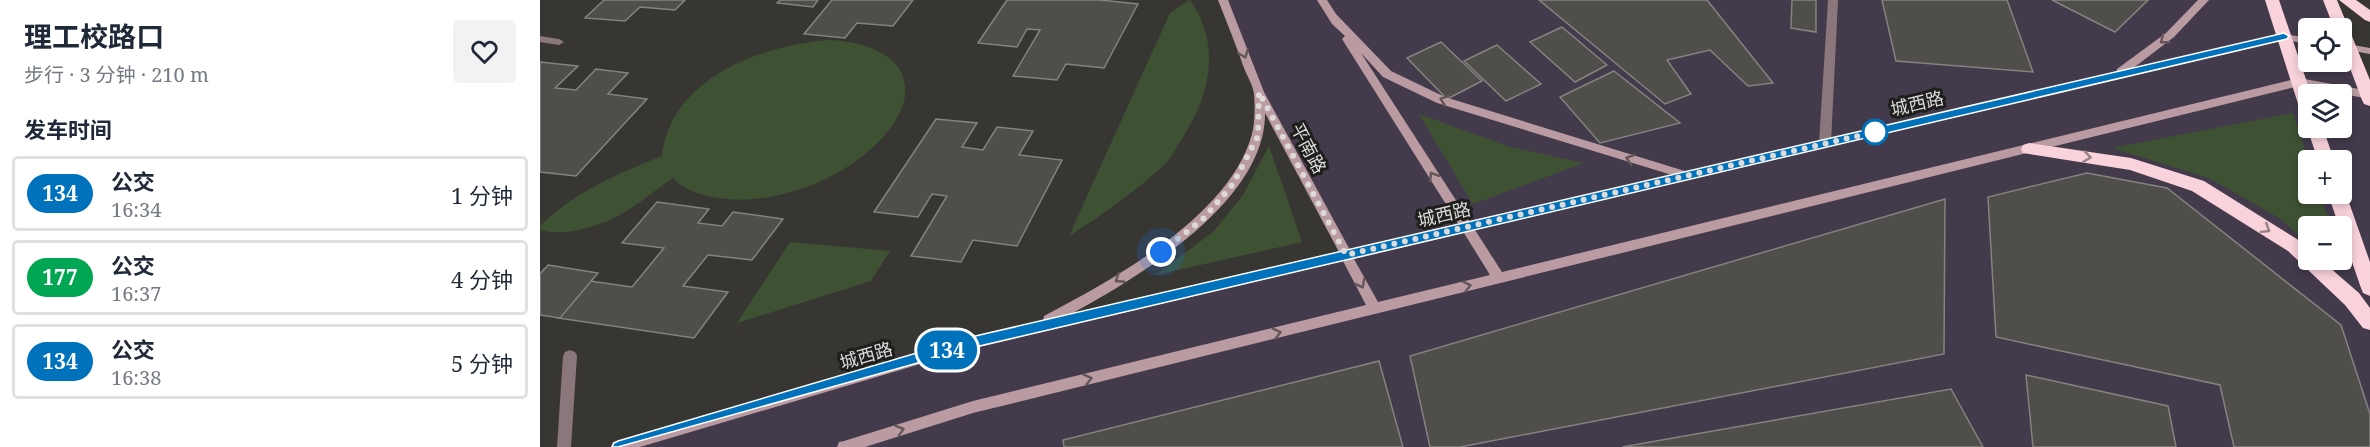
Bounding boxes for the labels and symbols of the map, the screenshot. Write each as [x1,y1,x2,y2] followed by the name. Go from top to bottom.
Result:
[2159,33,2170,44] one-way arrow
[1237,48,1250,59] one-way arrow
[1888,85,1946,121] street label: 城西路
[1439,95,1450,108] one-way arrow
[1286,119,1332,177] street label: 平南路
[1862,119,1888,145] unlabelled marker
[2082,151,2091,163] one-way arrow
[1625,154,1636,166] one-way arrow
[1429,172,1441,182] one-way arrow
[1415,196,1473,232] street label: 城西路
[2259,221,2270,232] one-way arrow
[1146,237,1176,267] your location
[1115,272,1126,283] one-way arrow
[1354,278,1365,288] one-way arrow
[1462,281,1472,294] one-way arrow
[1272,327,1282,340] one-way arrow
[912,330,982,370] line badge: 134
[837,336,895,374] street label: 城西路
[1083,373,1093,386] one-way arrow
[894,425,905,437] one-way arrow

